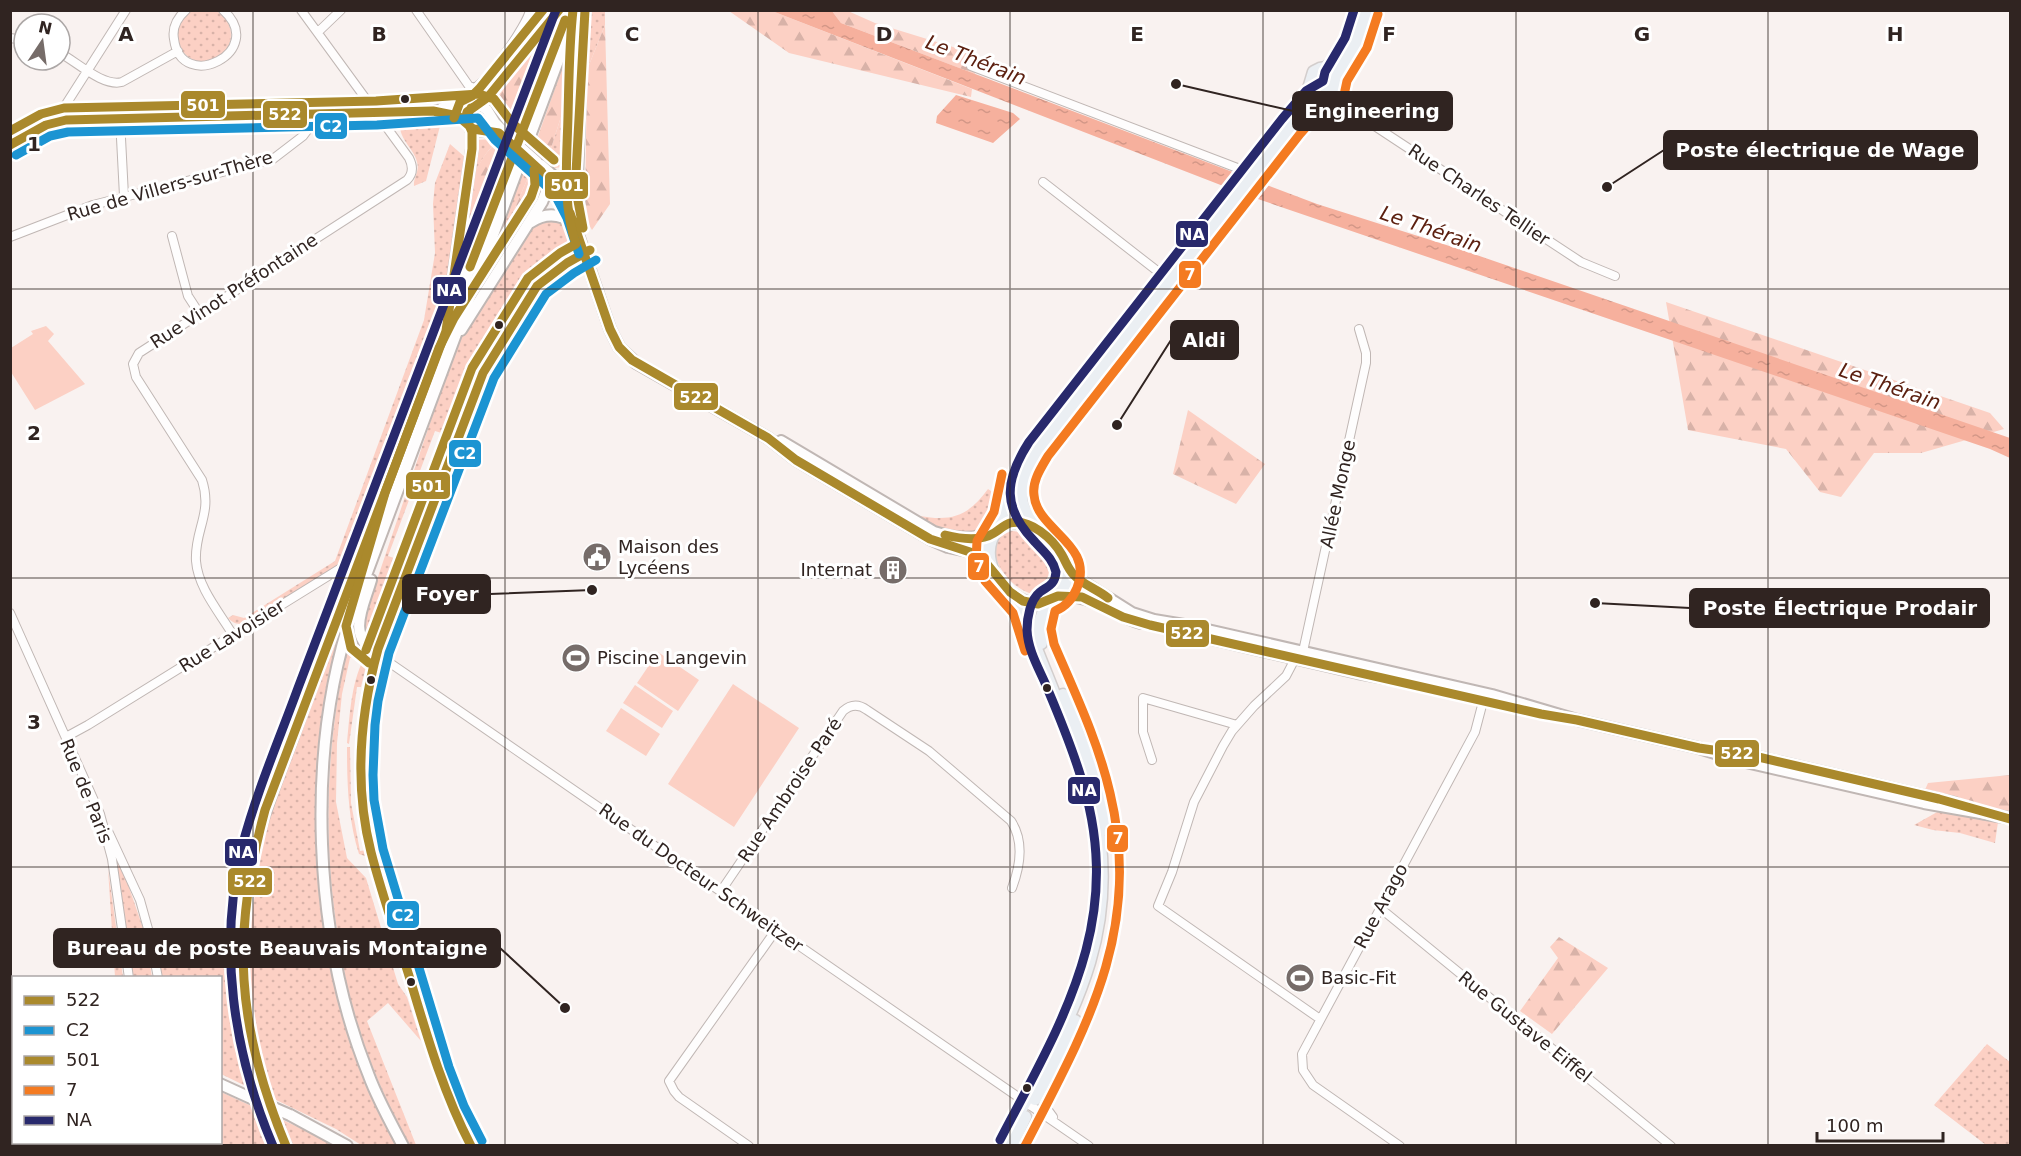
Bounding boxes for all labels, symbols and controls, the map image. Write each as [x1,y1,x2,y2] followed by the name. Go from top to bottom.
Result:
[12,12,72,72] north arrow
[37,17,54,39] text: N
[118,22,134,46] text: A
[371,22,387,46] text: B
[625,22,639,46] text: C
[876,22,892,46] text: D
[1130,22,1144,46] text: E
[1382,22,1396,46] text: F
[1634,22,1650,46] text: G
[1887,22,1903,46] text: H
[922,30,1030,90] water label: Le Thérain
[180,90,226,119] line badge: 501
[1293,92,1452,130] callout: Engineering
[399,93,411,105] unlabelled marker
[186,96,220,115] text: 501
[1304,99,1440,123] text: Engineering
[262,100,308,129] line badge: 522
[268,105,302,124] text: 522
[314,112,348,140] line badge: C2
[320,117,342,136] text: C2
[1664,131,1977,169] callout: Poste électrique de Wage
[27,132,41,156] text: 1
[1675,138,1965,162] text: Poste électrique de Wage
[1405,139,1554,250] street label: Rue Charles Tellier
[65,146,275,225] street label: Rue de Villers-sur-Thère
[544,171,589,200] line badge: 501
[550,176,584,195] text: 501
[1377,200,1485,258] water label: Le Thérain
[1175,220,1209,248] line badge: NA
[1179,225,1206,244] text: NA
[146,229,321,352] street label: Rue Vinot Préfontaine
[1178,260,1202,289] line badge: 7
[1184,265,1196,284] text: 7
[432,276,467,305] line badge: NA
[436,281,463,300] text: NA
[493,319,505,331] unlabelled marker
[1171,321,1238,359] callout: Aldi
[1182,328,1226,352] text: Aldi
[1836,357,1944,415] water label: Le Thérain
[673,382,719,411] line badge: 522
[679,388,713,407] text: 522
[27,421,41,445] text: 2
[1316,438,1359,550] street label: Allée Monge
[448,439,482,468] line badge: C2
[454,444,476,463] text: C2
[405,471,451,500] line badge: 501
[411,477,445,496] text: 501
[618,536,719,578] place label: Maison des Lycéens
[581,541,613,573] public building icon: Maison des Lycéens
[967,552,990,581] line badge: 7
[877,554,909,586] building icon: Internat
[973,557,985,576] text: 7
[801,559,872,580] place label: Internat
[403,575,490,613] callout: Foyer
[415,582,479,606] text: Foyer
[1690,589,1989,627] callout: Poste Électrique Prodair
[175,594,289,676] street label: Rue Lavoisier
[1703,596,1977,620] text: Poste Électrique Prodair
[1165,619,1210,648] line badge: 522
[1170,624,1204,643] text: 522
[560,642,592,674] sports icon: Piscine Langevin
[597,647,747,668] place label: Piscine Langevin
[365,674,377,686] unlabelled marker
[1041,682,1053,694] unlabelled marker
[27,710,41,734] text: 3
[733,714,846,866] street label: Rue Ambroise Paré
[56,735,117,846] street label: Rue de Paris
[1714,739,1760,768] line badge: 522
[1720,744,1754,763] text: 522
[1067,776,1101,805] line badge: NA
[1071,781,1098,800] text: NA
[595,799,808,957] street label: Rue du Docteur Schweitzer
[1106,824,1129,853] line badge: 7
[1112,829,1124,848] text: 7
[224,838,258,867] line badge: NA
[228,843,255,862] text: NA
[1349,860,1412,952] street label: Rue Arago
[227,867,273,896] line badge: 522
[233,872,267,891] text: 522
[386,900,420,929] line badge: C2
[392,906,414,925] text: C2
[54,929,500,967] callout: Bureau de poste Beauvais Montaigne
[66,936,488,960] text: Bureau de poste Beauvais Montaigne
[1284,962,1316,994] sports icon: Basic-Fit
[1321,967,1396,988] place label: Basic-Fit
[1455,967,1596,1087] street label: Rue Gustave Eiffel
[12,976,222,1144] legend
[405,976,417,988] unlabelled marker
[66,989,100,1010] text: 522
[66,1019,90,1040] text: C2
[66,1049,100,1070] text: 501
[66,1079,77,1100] text: 7
[1021,1082,1033,1094] unlabelled marker
[1817,1105,1943,1143] scale bar
[66,1109,92,1130] text: NA
[1826,1115,1884,1136] text: 100 m

